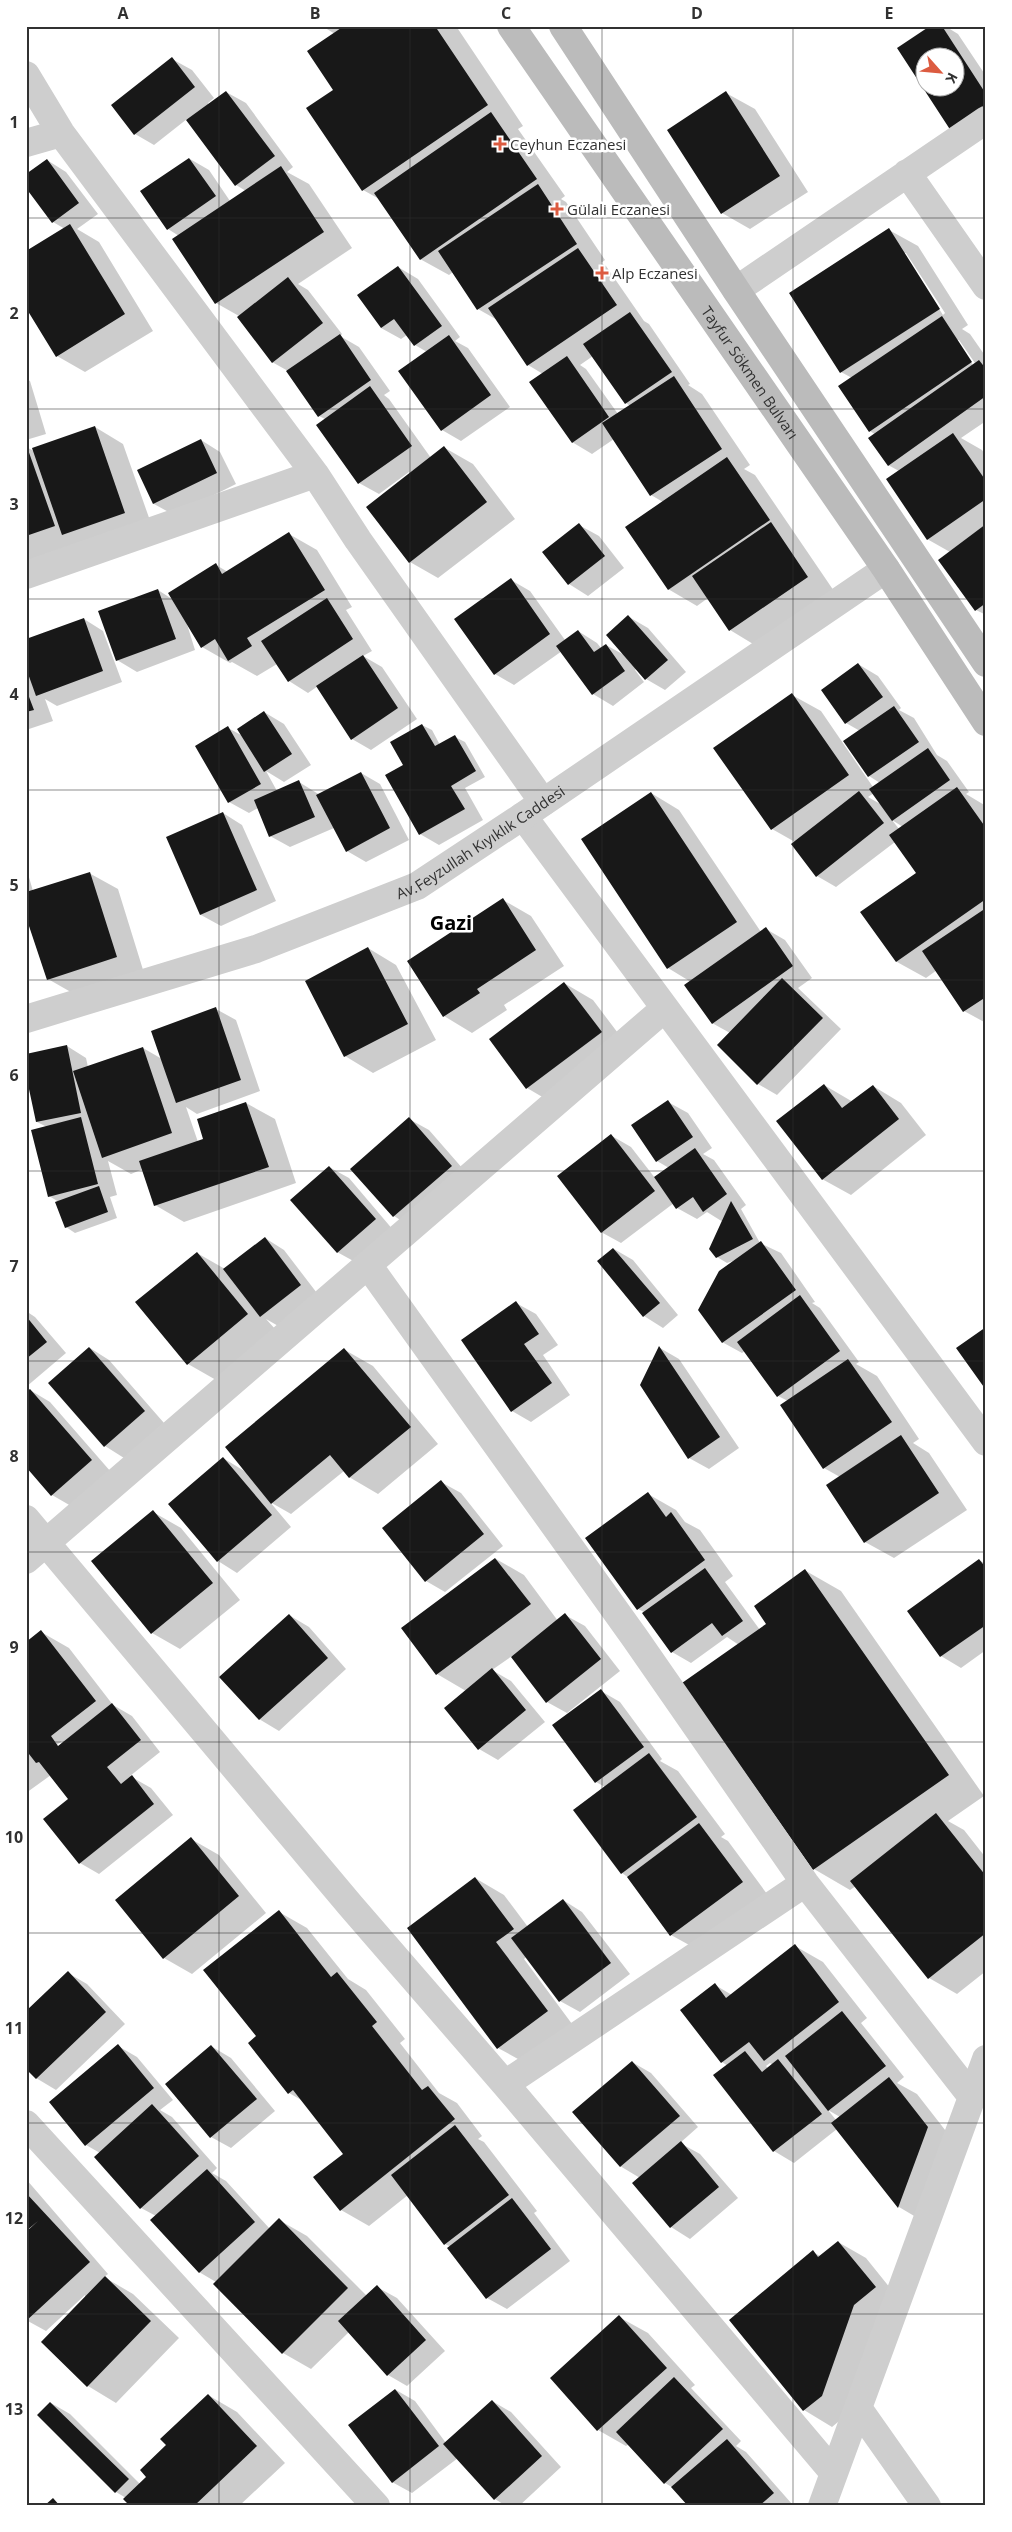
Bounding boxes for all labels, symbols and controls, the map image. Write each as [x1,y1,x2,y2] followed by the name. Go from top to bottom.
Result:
[117,2,129,24] text: A
[310,2,320,24] text: B
[501,2,511,24] text: C
[691,2,703,24] text: D
[885,2,894,24] text: E
[914,48,964,98] north arrow
[941,70,963,87] text: K
[9,111,19,133] text: 1
[510,134,626,154] place label: Ceyhun Eczanesi
[494,138,506,150] marker: Ceyhun Eczanesi
[567,199,670,219] place label: Gülali Eczanesi
[551,203,563,215] marker: Gülali Eczanesi
[612,263,698,283] place label: Alp Eczanesi
[596,267,608,279] marker: Alp Eczanesi
[9,302,19,324] text: 2
[697,302,803,443] street label: Tayfur Sökmen Bulvarı
[9,493,19,515] text: 3
[9,683,19,705] text: 4
[393,781,568,903] street label: Av.Feyzullah Kıyıklık Caddesi
[9,874,19,896] text: 5
[430,909,472,936] district label: Gazi
[9,1064,19,1086] text: 6
[9,1255,19,1277] text: 7
[9,1445,19,1467] text: 8
[9,1636,19,1658] text: 9
[5,1826,23,1848] text: 10
[5,2017,23,2039] text: 11
[5,2207,23,2229] text: 12
[5,2398,23,2420] text: 13

